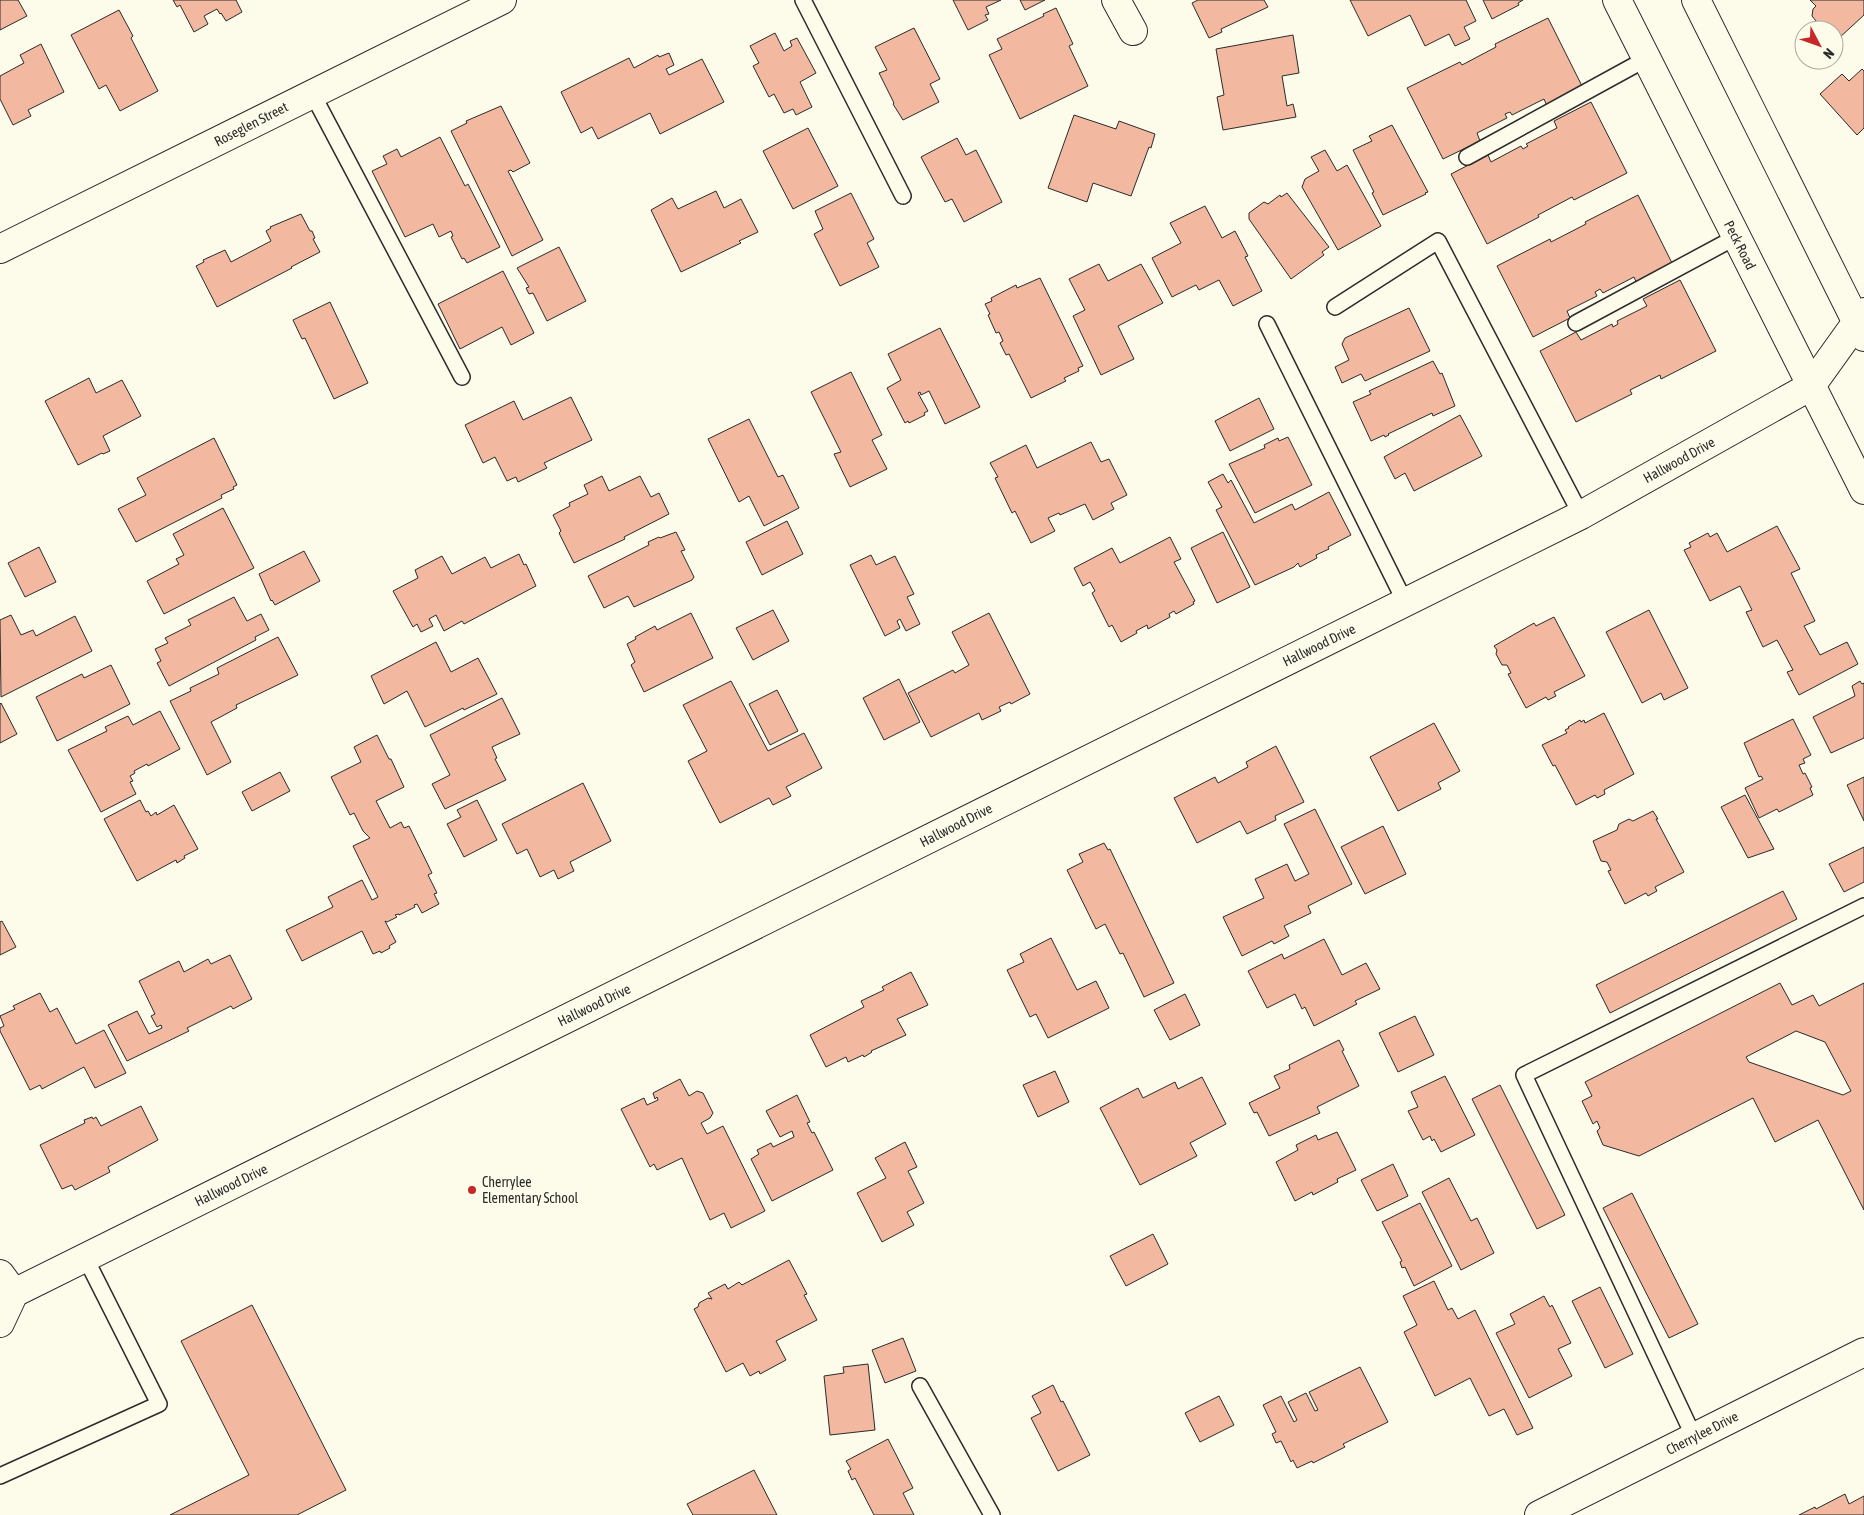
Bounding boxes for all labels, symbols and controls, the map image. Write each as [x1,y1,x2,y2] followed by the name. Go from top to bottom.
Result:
[1794,20,1844,70] north arrow
[1820,45,1838,62] text: N
[212,99,290,149] street label: Roseglen Street
[1721,218,1759,272] street label: Peck Road
[1641,434,1717,486] street label: Hallwood Drive
[1280,620,1358,670] street label: Hallwood Drive
[917,800,995,850] street label: Hallwood Drive
[555,980,633,1030] street label: Hallwood Drive
[192,1160,270,1210] street label: Hallwood Drive
[482,1174,578,1206] place label: Cherrylee Elementary School
[466,1184,478,1196] marker: Cherrylee Elementary School
[1663,1408,1741,1458] street label: Cherrylee Drive

